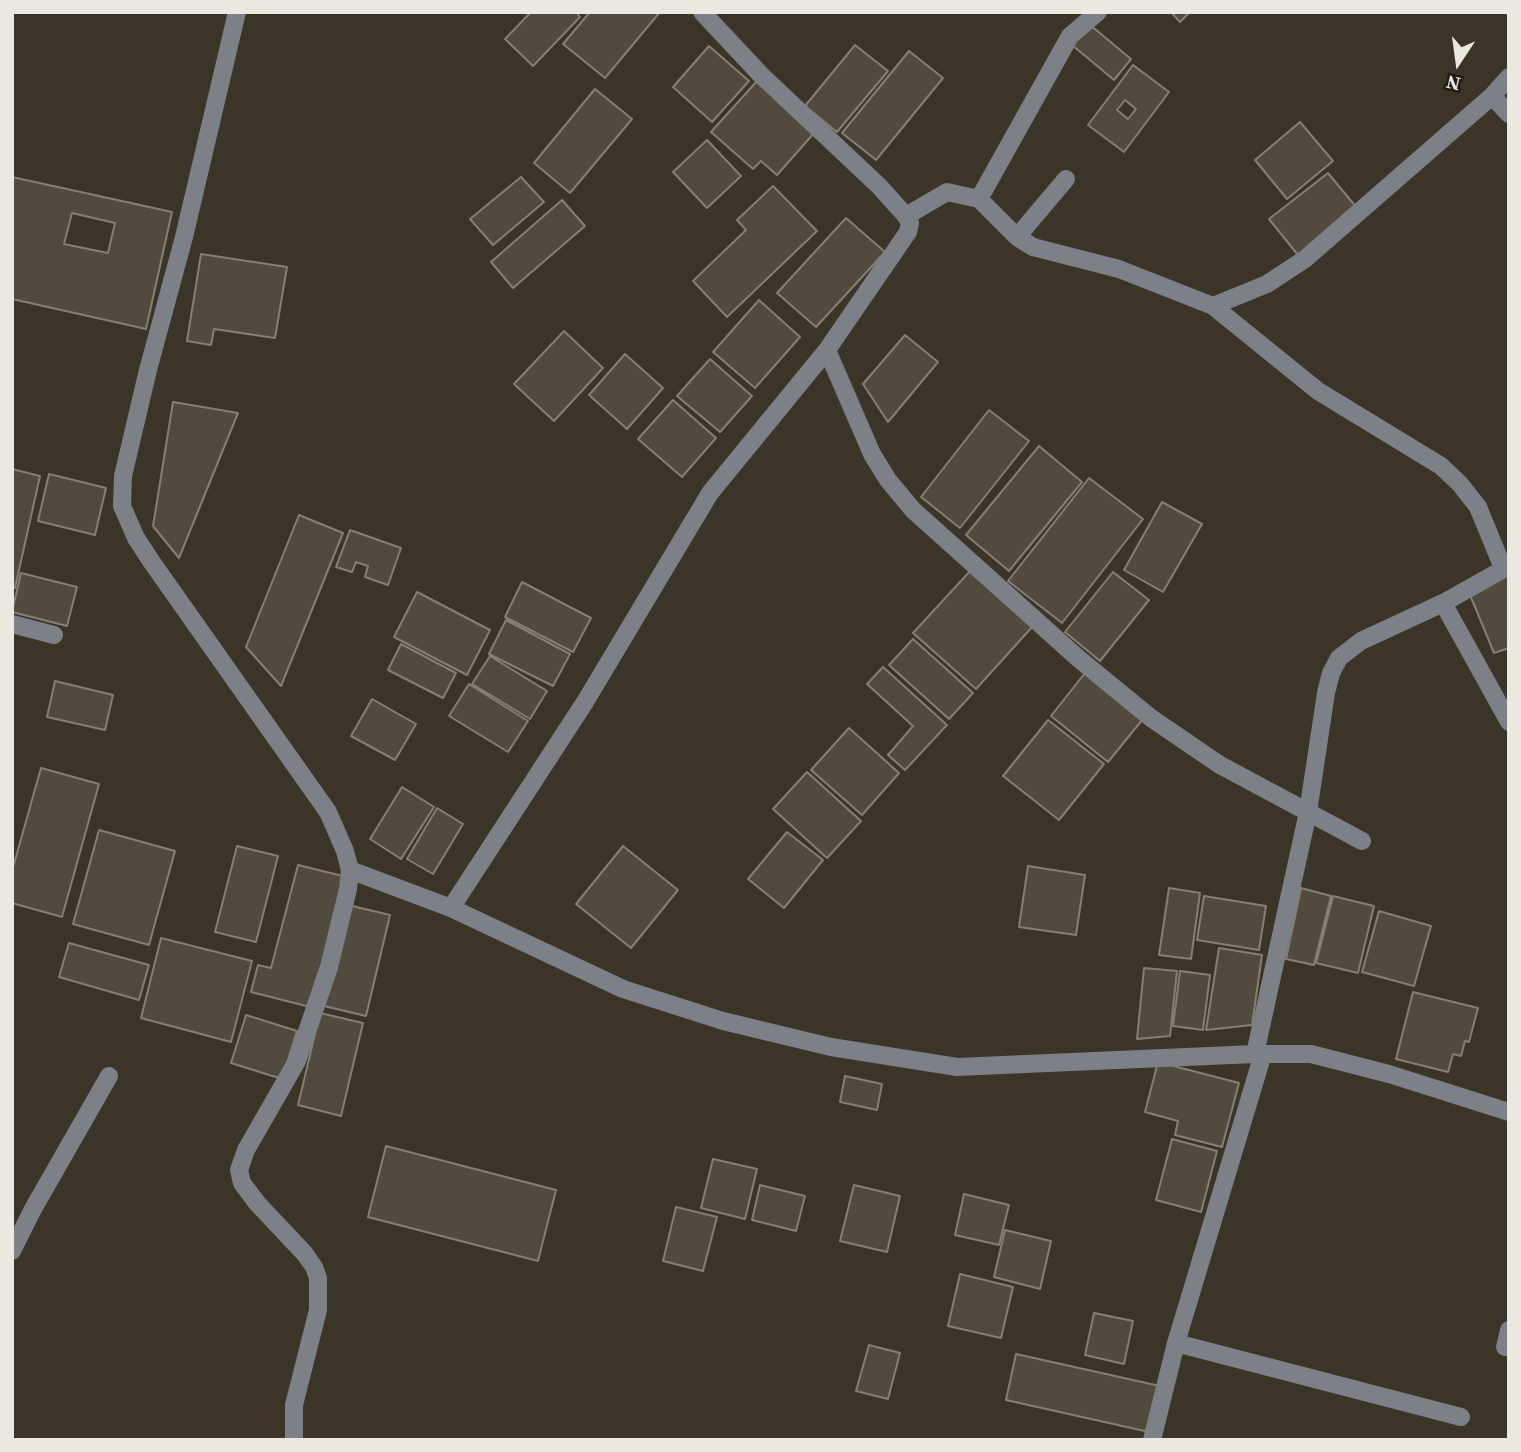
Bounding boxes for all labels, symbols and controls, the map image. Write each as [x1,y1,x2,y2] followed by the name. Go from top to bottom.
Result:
[1423,28,1493,98] north arrow
[1444,69,1463,98] text: N

